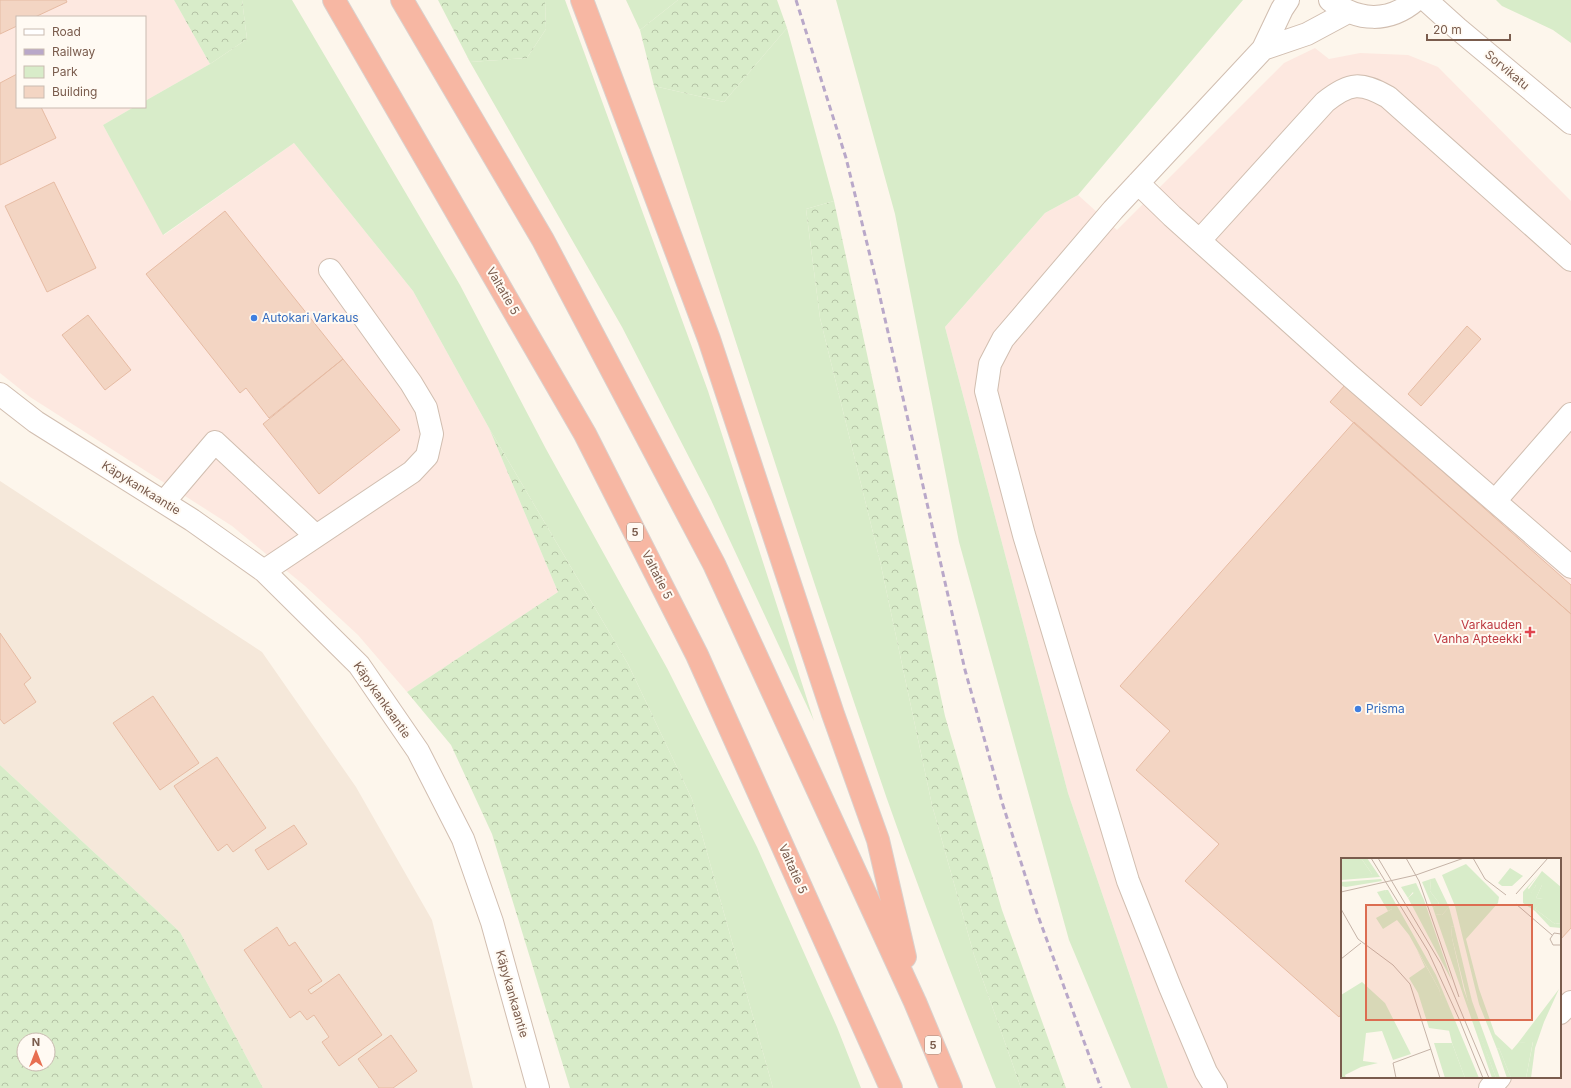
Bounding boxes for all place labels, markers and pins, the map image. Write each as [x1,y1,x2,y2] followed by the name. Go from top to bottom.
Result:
[262,310,359,325] place label: Autokari Varkaus
[249,313,259,323] marker: Autokari Varkaus
[1434,617,1522,646] place label: Varkauden Vanha Apteekki
[1525,627,1535,637] marker: Varkauden Vanha Apteekki
[1366,701,1405,716] place label: Prisma
[1353,704,1363,714] marker: Prisma

